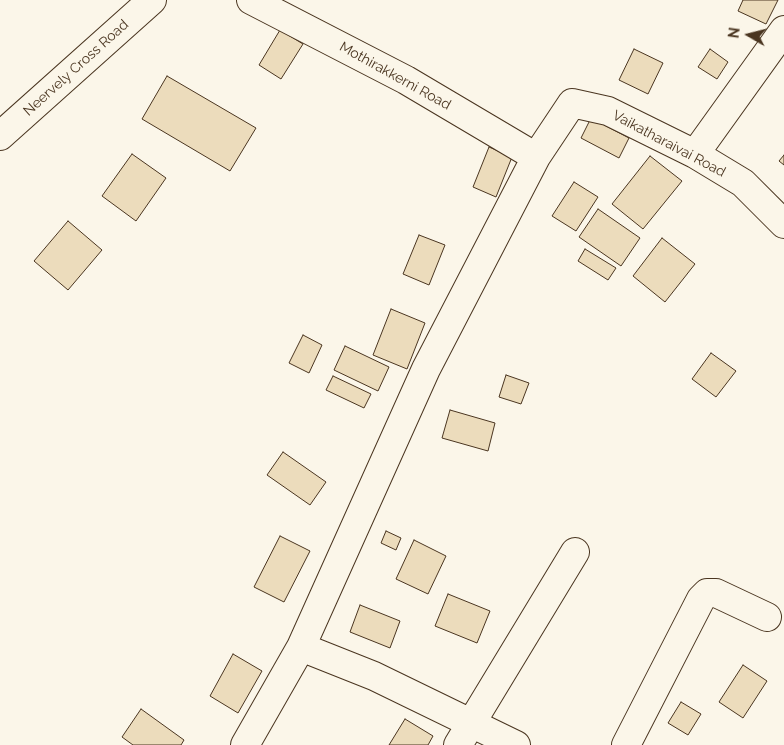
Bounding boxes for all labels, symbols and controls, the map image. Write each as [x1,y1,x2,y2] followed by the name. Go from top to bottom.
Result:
[724,10,774,60] north arrow
[20,16,132,120] street label: Neervely Cross Road
[725,27,743,39] text: N
[336,38,454,114] street label: Mothirakkerni Road
[610,107,728,181] street label: Vaikatharaivai Road

